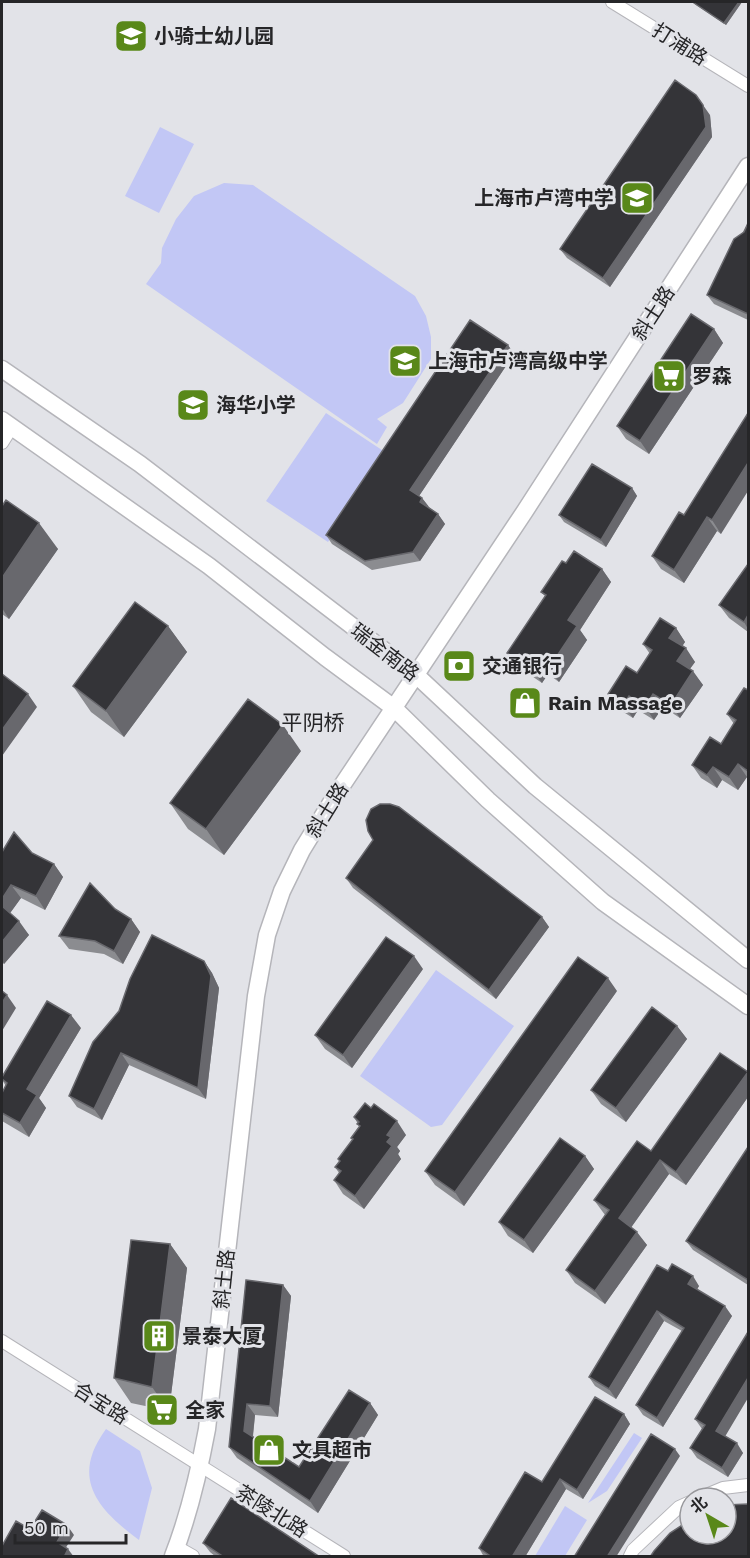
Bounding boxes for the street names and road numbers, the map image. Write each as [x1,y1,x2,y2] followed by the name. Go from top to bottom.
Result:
[648,18,712,70] street label: 打浦路
[627,281,679,345] street label: 斜土路
[346,618,424,686] street label: 瑞金南路
[301,778,353,842] street label: 斜土路
[209,1248,239,1310] street label: 斜土路
[69,1377,133,1429] street label: 合宝路
[232,1480,312,1542] street label: 茶陵北路

